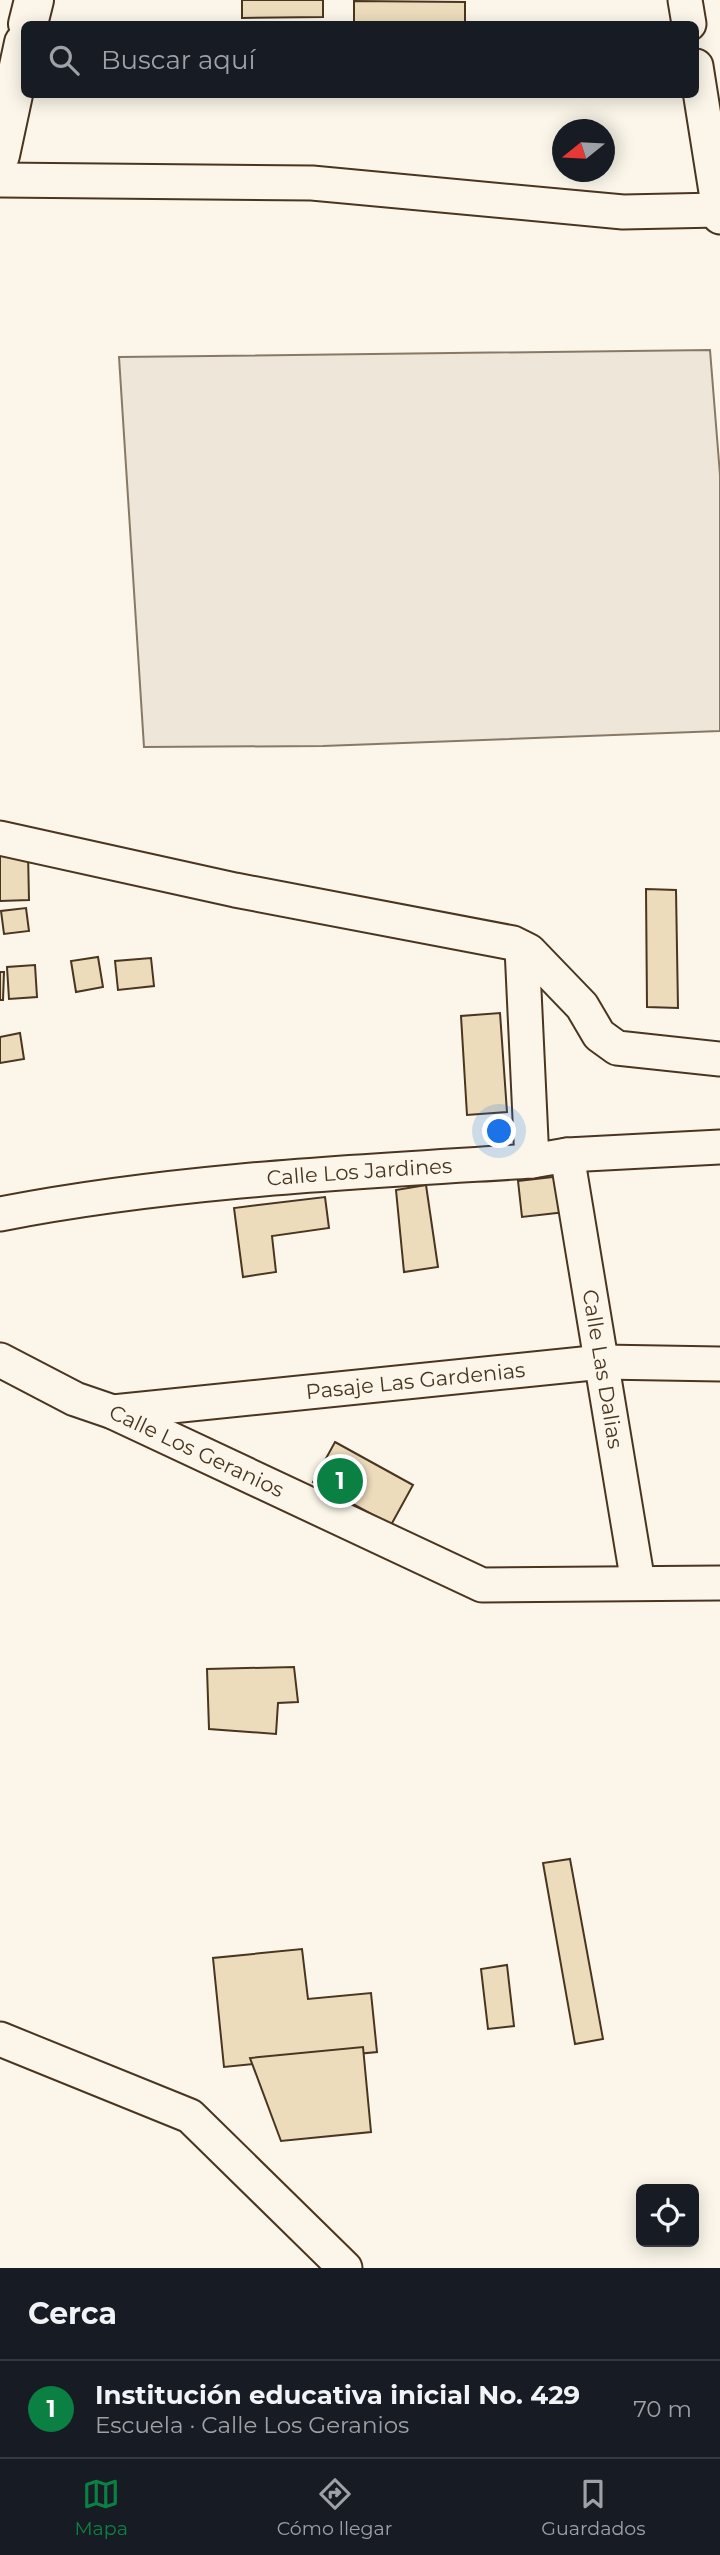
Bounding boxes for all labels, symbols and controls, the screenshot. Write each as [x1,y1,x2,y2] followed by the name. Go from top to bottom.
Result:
[21,21,699,98] search box
[45,41,83,79] icon: search
[101,44,255,76] text: Buscar aquí
[552,119,615,182] north arrow
[482,1114,516,1148] your location
[266,1153,453,1191] street label: Calle Los Jardines
[578,1288,629,1450] street label: Calle Las Dalias
[304,1357,526,1404] street label: Pasaje Las Gardenias
[105,1399,288,1502] street label: Calle Los Geranios
[317,1455,363,1507] pin: 1
[636,2184,699,2247] map controls
[636,2184,699,2247] button: locate
[28,2295,117,2332] text: Cerca
[95,2379,580,2411] text: Institución educativa inicial No. 429
[46,2395,56,2423] text: 1
[633,2395,692,2423] text: 70 m
[95,2411,409,2439] text: Escuela · Calle Los Geranios
[74,2475,128,2540] tab: Mapa
[277,2475,392,2540] tab: Cómo llegar
[541,2475,646,2540] tab: Guardados

